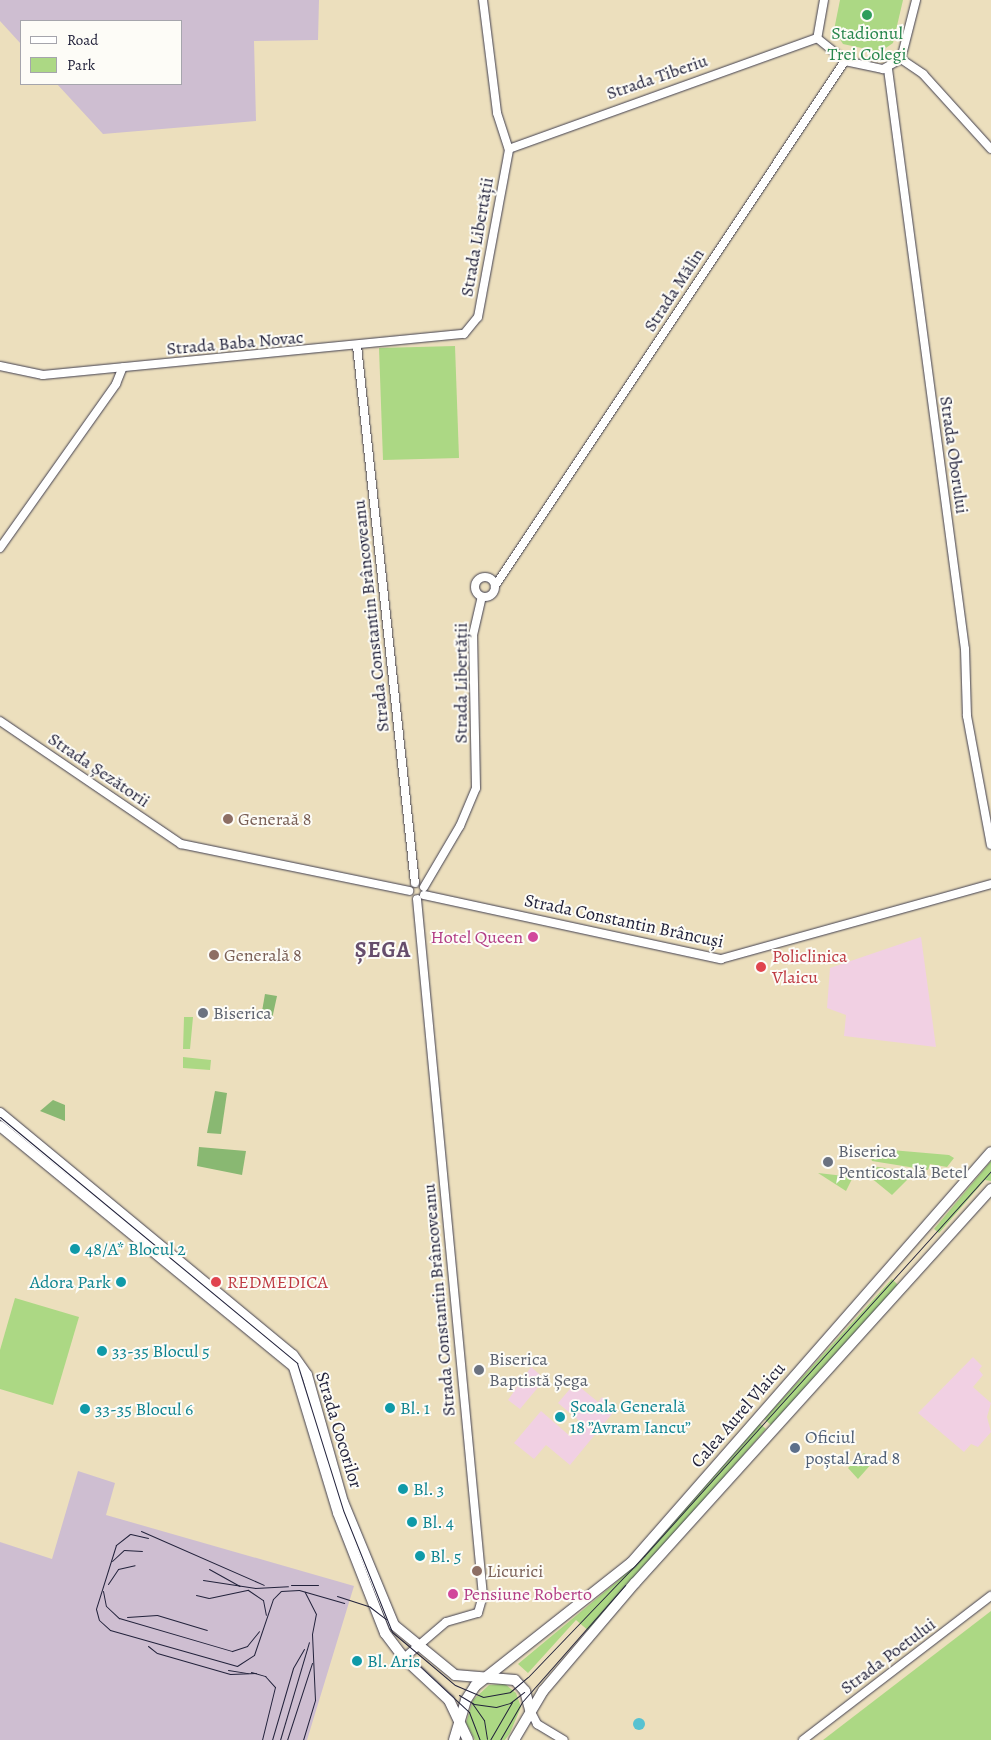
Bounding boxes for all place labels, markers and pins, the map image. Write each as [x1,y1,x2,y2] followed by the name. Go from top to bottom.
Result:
[861,9,873,21] marker: Stadionul Trei Colegi
[828,23,906,66] place label: Stadionul Trei Colegi
[238,808,311,830] place label: Generaă 8
[222,813,234,825] marker: Generaă 8
[431,926,523,948] place label: Hotel Queen
[527,931,539,943] marker: Hotel Queen
[224,944,302,966] place label: Generală 8
[772,946,847,989] place label: Policlinica Vlaicu
[208,949,220,961] marker: Generală 8
[754,960,768,974] marker: Policlinica Vlaicu
[213,1002,272,1024] place label: Biserica
[197,1007,209,1019] marker: Biserica
[838,1141,967,1184] place label: Biserica Penticostală Betel
[822,1156,834,1168] marker: Biserica Penticostală Betel
[85,1238,186,1260] place label: 48/A* Blocul 2
[69,1243,81,1255] marker: 48/A* Blocul 2
[30,1271,111,1293] place label: Adora Park
[227,1271,328,1293] place label: REDMEDICA
[209,1275,223,1289] marker: REDMEDICA
[115,1276,127,1288] marker: Adora Park
[112,1340,210,1362] place label: 33-35 Blocul 5
[96,1345,108,1357] marker: 33-35 Blocul 5
[489,1349,588,1392] place label: Biserica Baptistă Șega
[473,1364,485,1376] marker: Biserica Baptistă Șega
[570,1396,691,1438] place label: Școala Generală 18 ”Avram Iancu”
[400,1397,430,1419] place label: Bl. 1
[95,1398,193,1420] place label: 33-35 Blocul 6
[384,1402,396,1414] marker: Bl. 1
[79,1403,91,1415] marker: 33-35 Blocul 6
[554,1411,566,1423] marker: Școala Generală 18 ”Avram Iancu”
[805,1427,900,1470] place label: Oficiul poștal Arad 8
[789,1442,801,1454] marker: Oficiul poștal Arad 8
[413,1478,445,1500] place label: Bl. 3
[397,1483,409,1495] marker: Bl. 3
[422,1511,454,1533] place label: Bl. 4
[406,1516,418,1528] marker: Bl. 4
[430,1545,462,1567] place label: Bl. 5
[414,1550,426,1562] marker: Bl. 5
[487,1560,543,1582] place label: Licurici
[471,1565,483,1577] marker: Licurici
[463,1583,592,1605] place label: Pensiune Roberto
[447,1588,459,1600] marker: Pensiune Roberto
[367,1650,421,1672] place label: Bl. Aris
[351,1655,363,1667] marker: Bl. Aris

